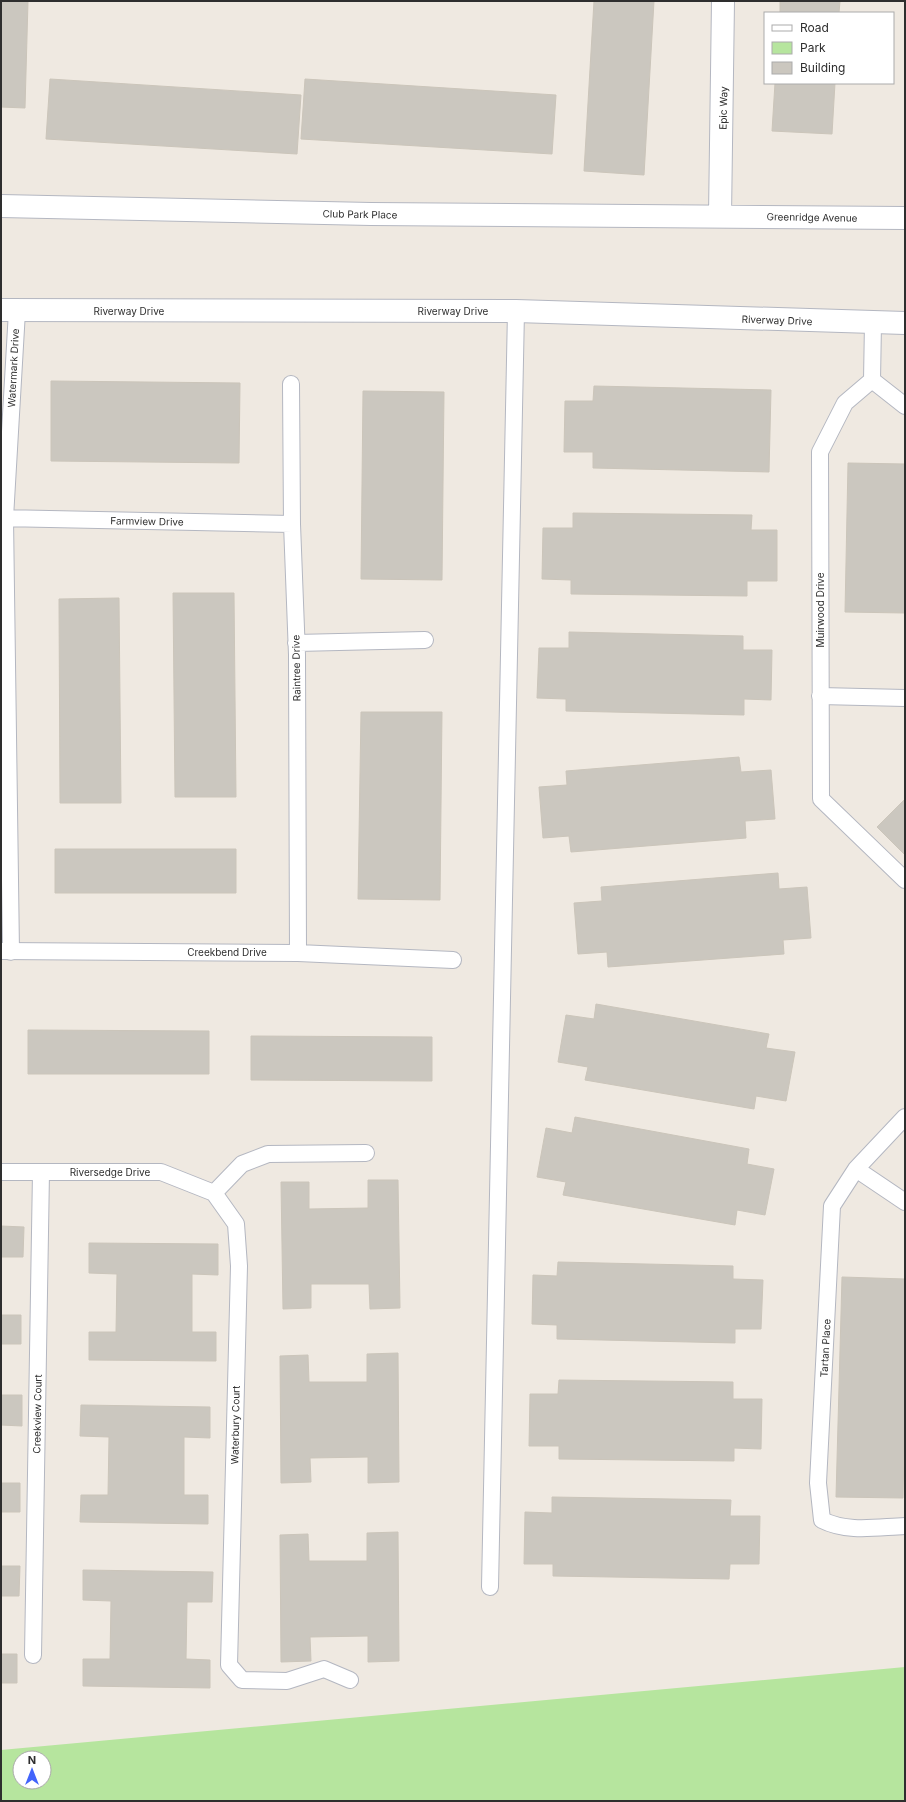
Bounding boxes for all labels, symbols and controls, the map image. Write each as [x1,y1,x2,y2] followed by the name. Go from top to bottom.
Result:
[764,12,894,84] legend
[800,20,829,35] text: Road
[800,40,826,55] text: Park
[800,60,845,75] text: Building
[717,86,729,130] street label: Epic Way
[323,207,398,221] street label: Club Park Place
[766,210,858,224] street label: Greenridge Avenue
[94,305,165,317] street label: Riverway Drive
[418,305,489,317] street label: Riverway Drive
[741,313,813,327] street label: Riverway Drive
[5,328,21,408] street label: Watermark Drive
[110,514,184,528] street label: Farmview Drive
[814,572,826,647] street label: Muirwood Drive
[289,634,303,701] street label: Raintree Drive
[187,946,267,958] street label: Creekbend Drive
[70,1166,151,1178] street label: Riversedge Drive
[817,1318,833,1378] street label: Tartan Place
[30,1374,44,1454] street label: Creekview Court
[228,1385,242,1464] street label: Waterbury Court
[12,1750,52,1790] north arrow
[28,1753,36,1767] text: N

